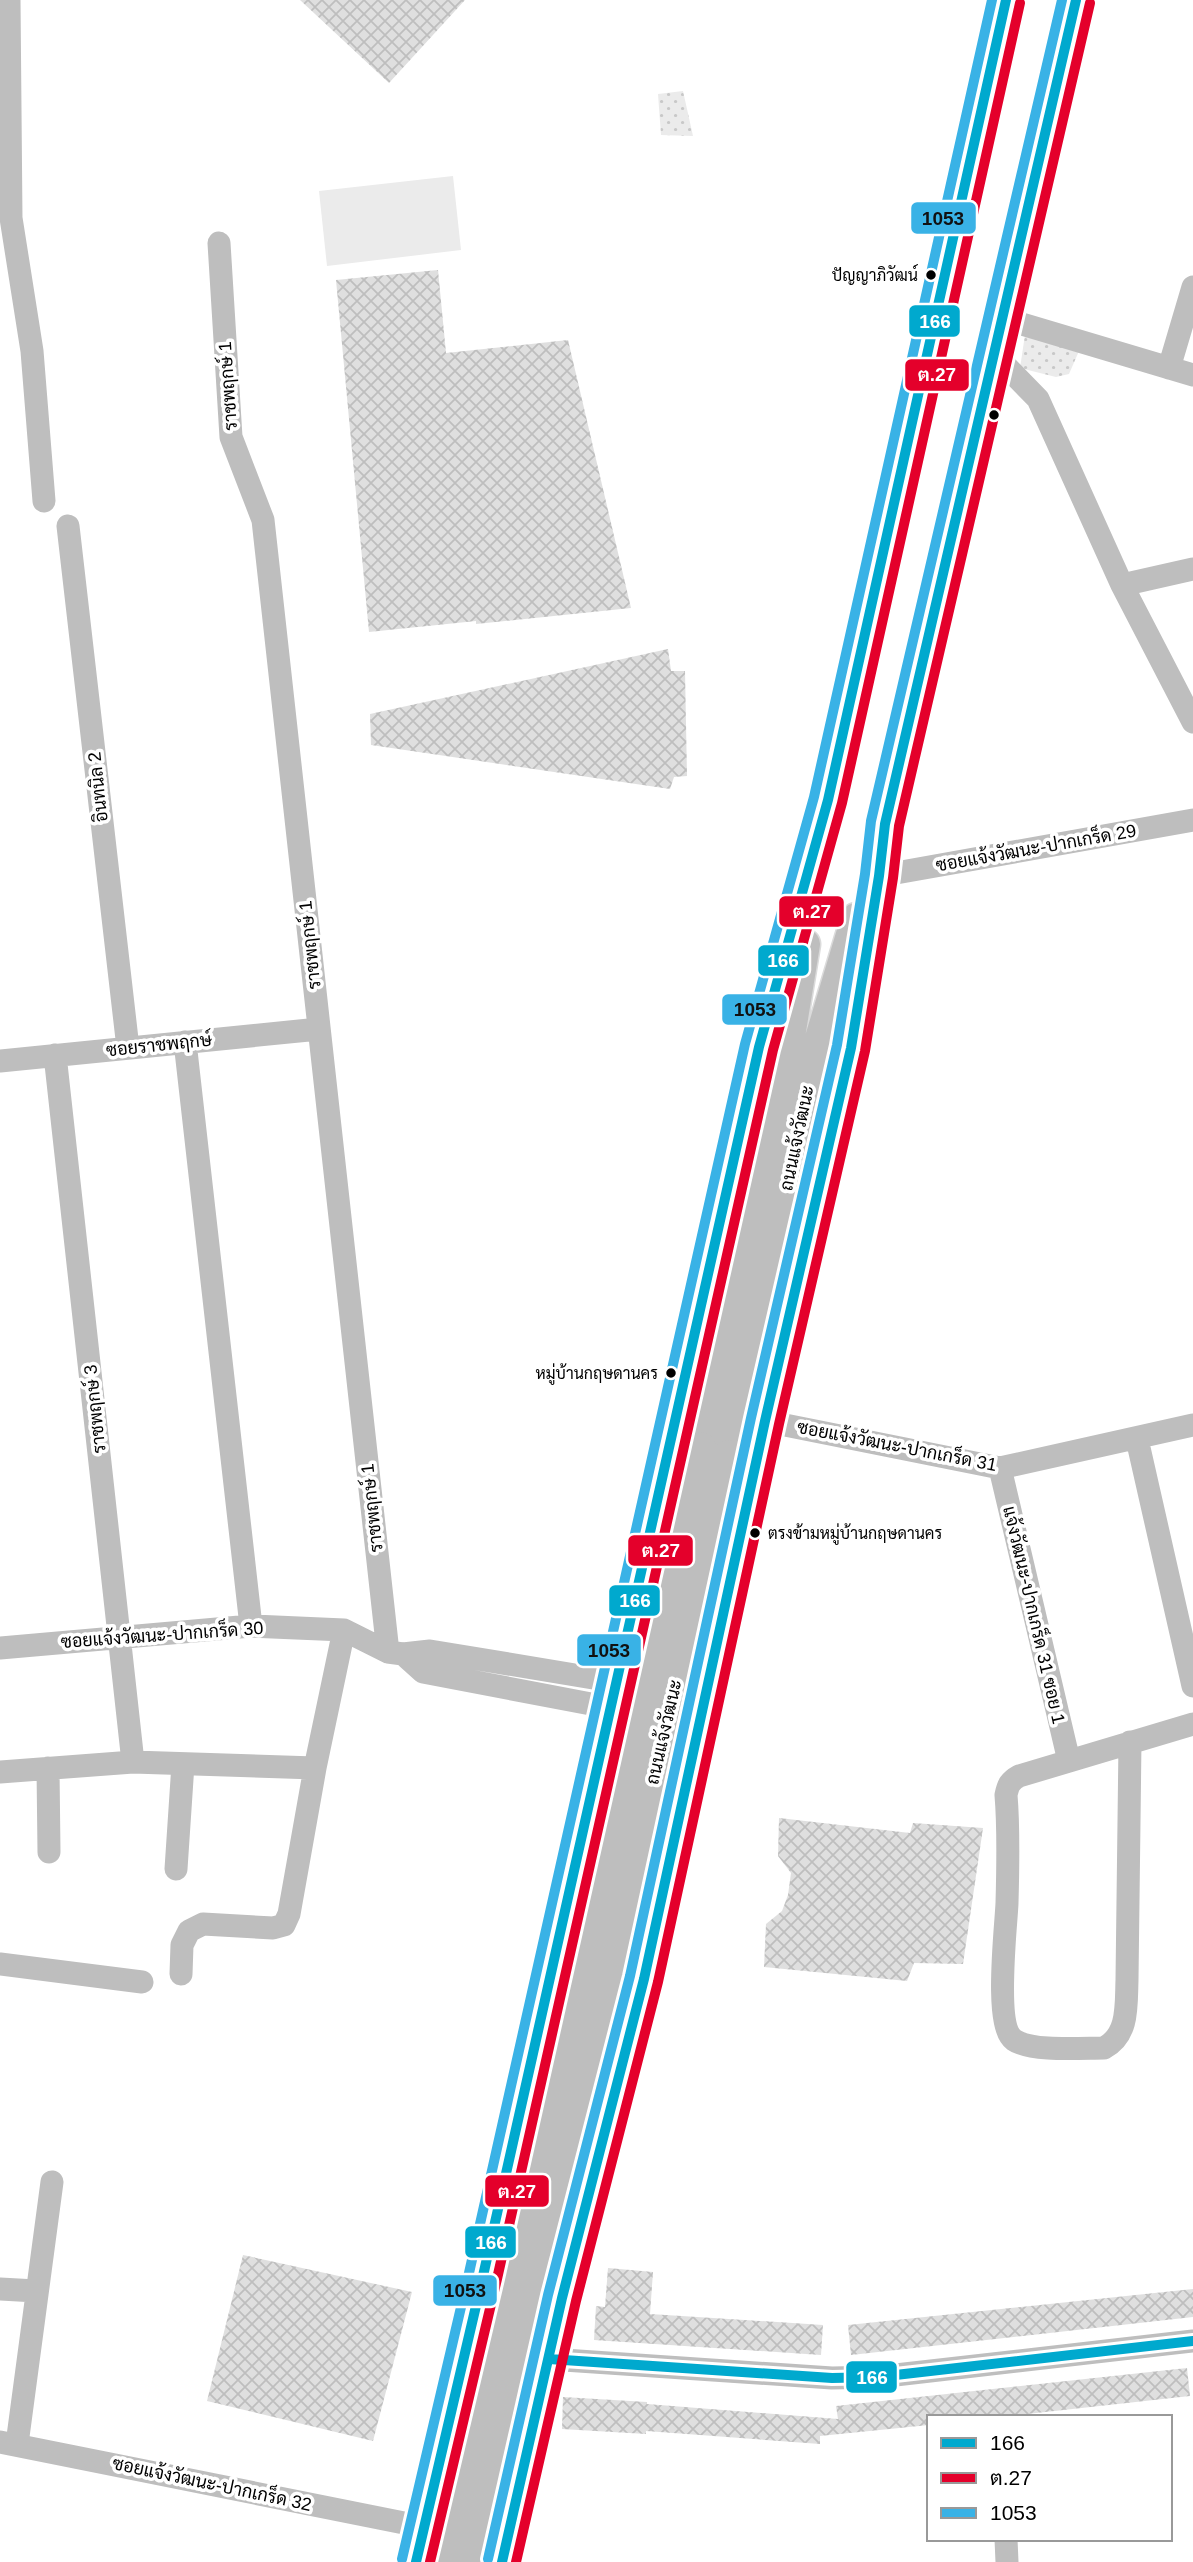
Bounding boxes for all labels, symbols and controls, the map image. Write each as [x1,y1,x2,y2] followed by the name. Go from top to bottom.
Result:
[910,201,977,235] line badge: 1053
[922,208,964,229] text: 1053
[832,263,918,285] place label: ปัญญาภิวัฒน์
[924,268,938,282] marker: ปัญญาภิวัฒน์
[908,304,961,338] line badge: 166
[919,311,951,332] text: 166
[212,341,242,431] street label: ราชพฤกษ์ 1
[904,358,970,392] line badge: ต.27
[918,364,956,385] text: ต.27
[987,408,1001,422] unlabelled marker
[83,751,112,823] street label: อินทนิล 2
[934,817,1138,875] street label: ซอยแจ้งวัฒนะ-ปากเกร็ด 29
[778,895,845,928] line badge: ต.27
[292,899,326,991] street label: ราชพฤกษ์ 1
[793,901,831,922] text: ต.27
[757,944,810,977] line badge: 166
[767,950,799,971] text: 166
[721,993,788,1026] line badge: 1053
[734,999,776,1020] text: 1053
[105,1026,214,1061] street label: ซอยราชพฤกษ์
[774,1083,818,1193] street label: ถนนแจ้งวัฒนะ
[77,1363,111,1455] street label: ราชพฤกษ์ 3
[536,1363,658,1385] place label: หมู่บ้านกฤษดานคร
[664,1366,678,1380] marker: หมู่บ้านกฤษดานคร
[795,1413,999,1475] street label: ซอยแจ้งวัฒนะ-ปากเกร็ด 31
[354,1462,388,1554] street label: ราชพฤกษ์ 1
[999,1503,1073,1726] street label: แจ้งวัฒนะ-ปากเกร็ด 31 ซอย 1
[768,1523,942,1545] place label: ตรงข้ามหมู่บ้านกฤษดานคร
[748,1526,762,1540] marker: ตรงข้ามหมู่บ้านกฤษดานคร
[627,1534,694,1567] line badge: ต.27
[642,1540,680,1561] text: ต.27
[608,1584,661,1617] line badge: 166
[619,1590,651,1611] text: 166
[60,1614,264,1652] street label: ซอยแจ้งวัฒนะ-ปากเกร็ด 30
[576,1633,642,1667] line badge: 1053
[588,1640,630,1661] text: 1053
[640,1677,686,1787] street label: ถนนแจ้งวัฒนะ
[484,2174,550,2208] line badge: ต.27
[498,2181,536,2202] text: ต.27
[464,2225,517,2259] line badge: 166
[475,2232,507,2253] text: 166
[432,2274,498,2307] line badge: 1053
[444,2280,486,2301] text: 1053
[845,2360,898,2394] line badge: 166
[856,2367,888,2388] text: 166
[927,2415,1172,2541] legend
[990,2431,1025,2454] text: 166
[111,2449,314,2515] street label: ซอยแจ้งวัฒนะ-ปากเกร็ด 32
[990,2466,1032,2489] text: ต.27
[990,2501,1037,2524] text: 1053

